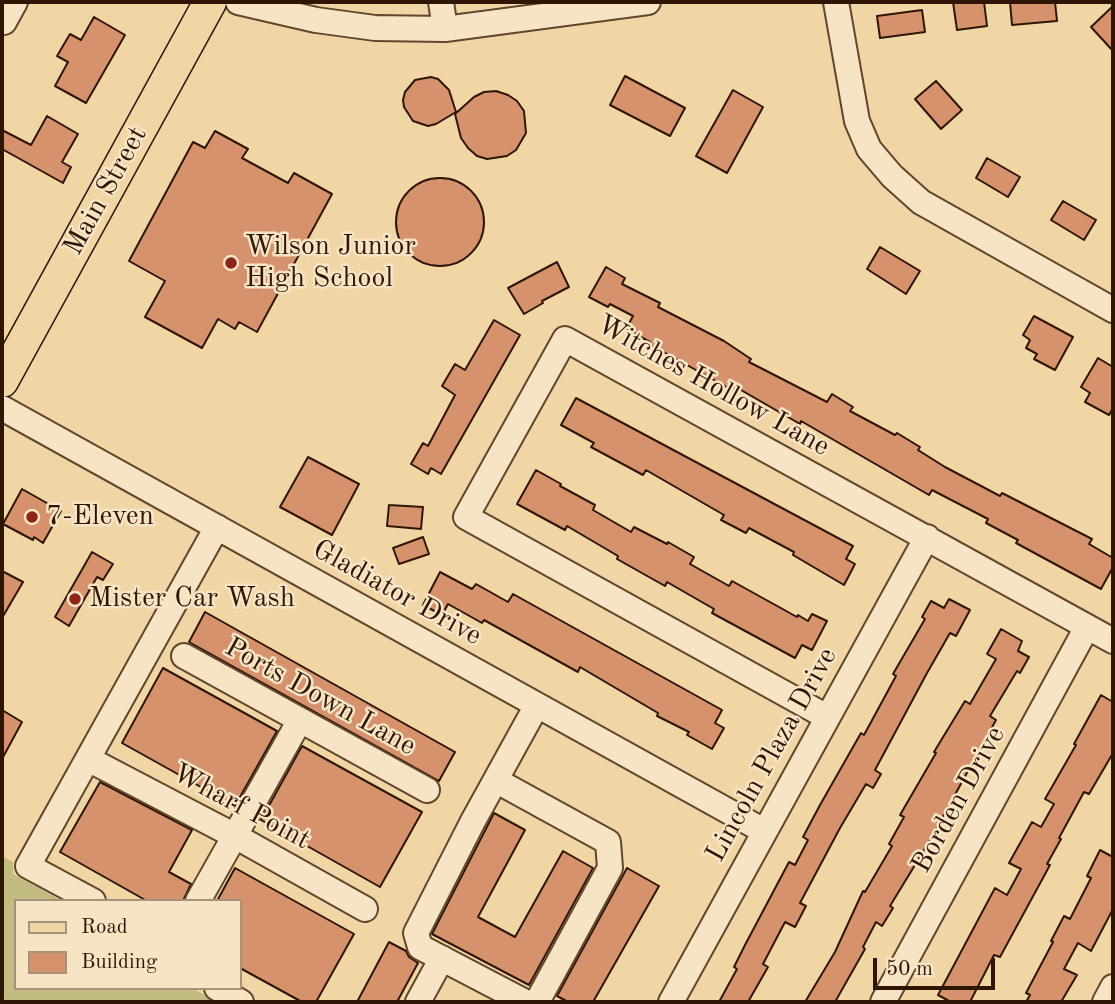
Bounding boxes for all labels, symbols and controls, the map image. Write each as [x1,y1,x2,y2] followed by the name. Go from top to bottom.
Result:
[57,121,155,261] street label: Main Street
[245,230,416,296] place label: Wilson Junior High School
[223,255,239,271] marker: Wilson Junior High School
[591,308,835,464] street label: Witches Hollow Lane
[46,500,154,534] place label: 7-Eleven
[24,509,40,525] marker: 7-Eleven
[307,533,487,653] street label: Gladiator Drive
[89,582,295,616] place label: Mister Car Wash
[67,591,83,607] marker: Mister Car Wash
[219,631,421,763] street label: Ports Down Lane
[699,642,845,868] street label: Lincoln Plaza Drive
[905,721,1013,879] street label: Borden Drive
[166,757,316,857] street label: Wharf Point
[14,899,242,990] legend
[81,917,128,938] text: Road
[877,944,1000,988] scale bar
[81,952,157,973] text: Building
[886,959,933,980] text: 50 m

